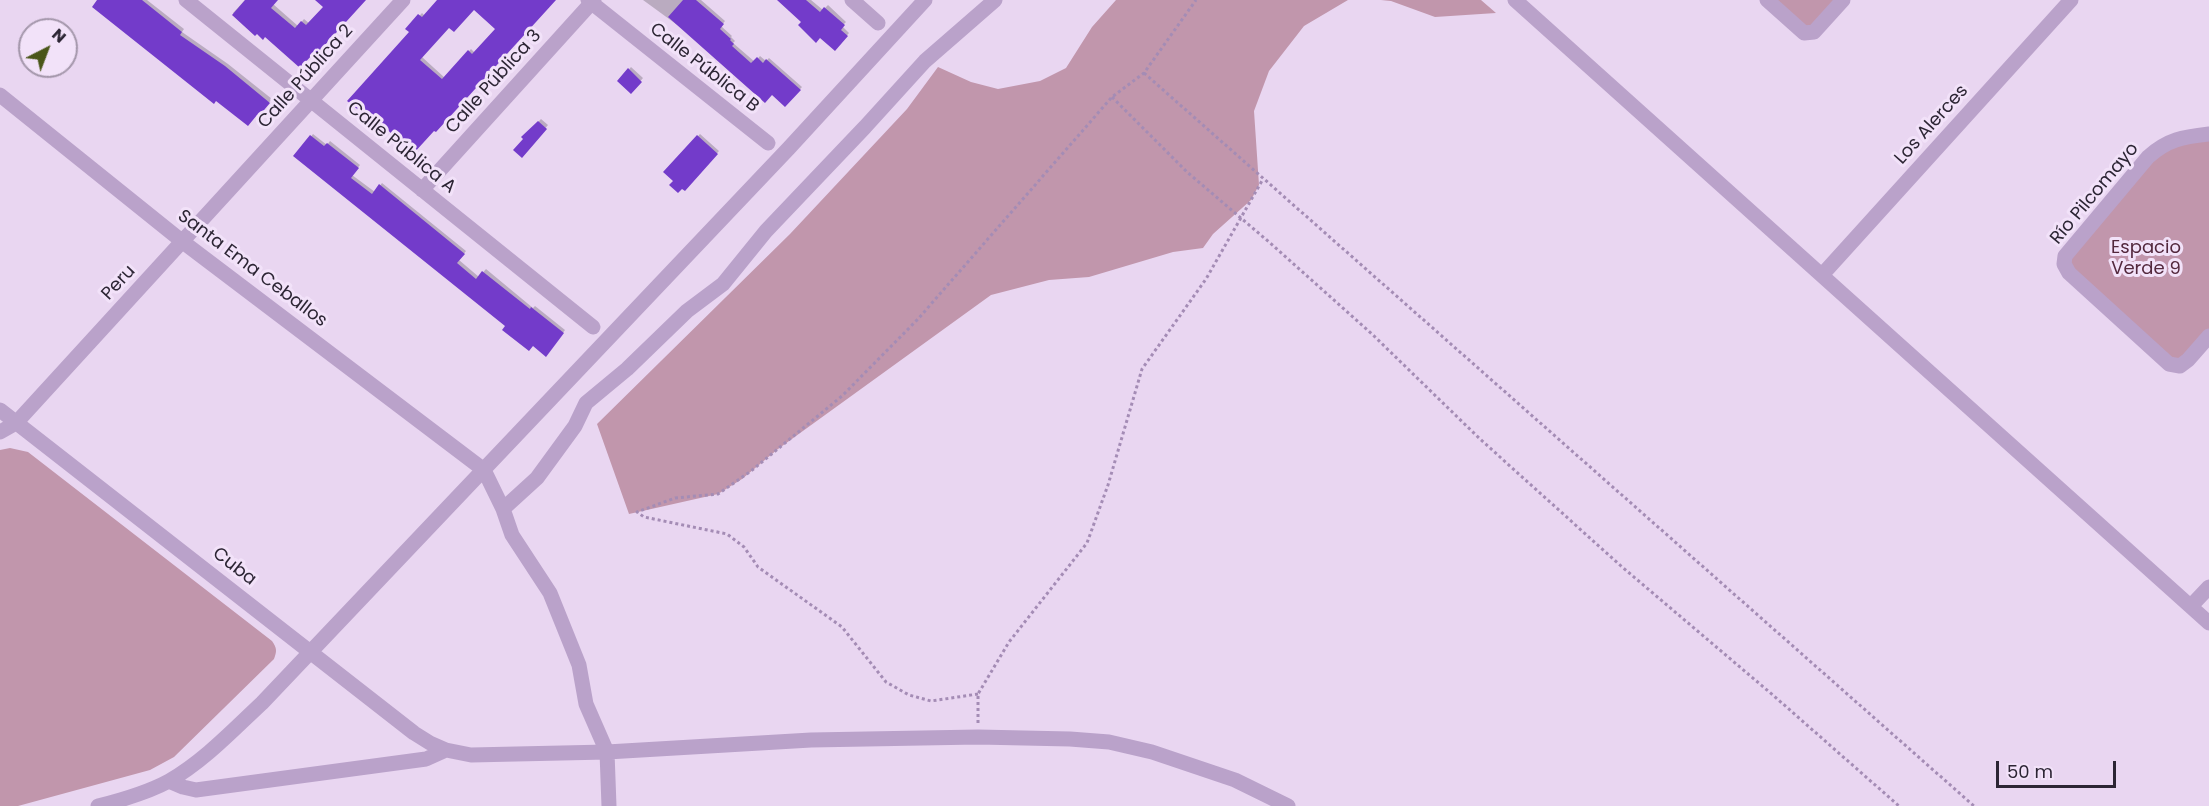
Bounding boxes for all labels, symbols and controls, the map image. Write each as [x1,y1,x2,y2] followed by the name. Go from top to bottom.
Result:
[18,18,78,78] north arrow
[645,19,763,117] street label: Calle Pública B
[254,21,358,133] street label: Calle Pública 2
[47,23,71,48] text: N
[442,26,546,138] street label: Calle Pública 3
[1891,81,1973,169] street label: Los Alerces
[342,97,460,199] street label: Calle Pública A
[2046,139,2144,249] street label: Río Pilcomayo
[173,206,331,332] street label: Santa Ema Ceballos
[2111,237,2181,280] park label: Espacio Verde 9
[98,261,140,305] street label: Peru
[208,543,260,591] street label: Cuba
[1999,749,2119,787] scale bar
[2007,759,2053,784] text: 50 m

